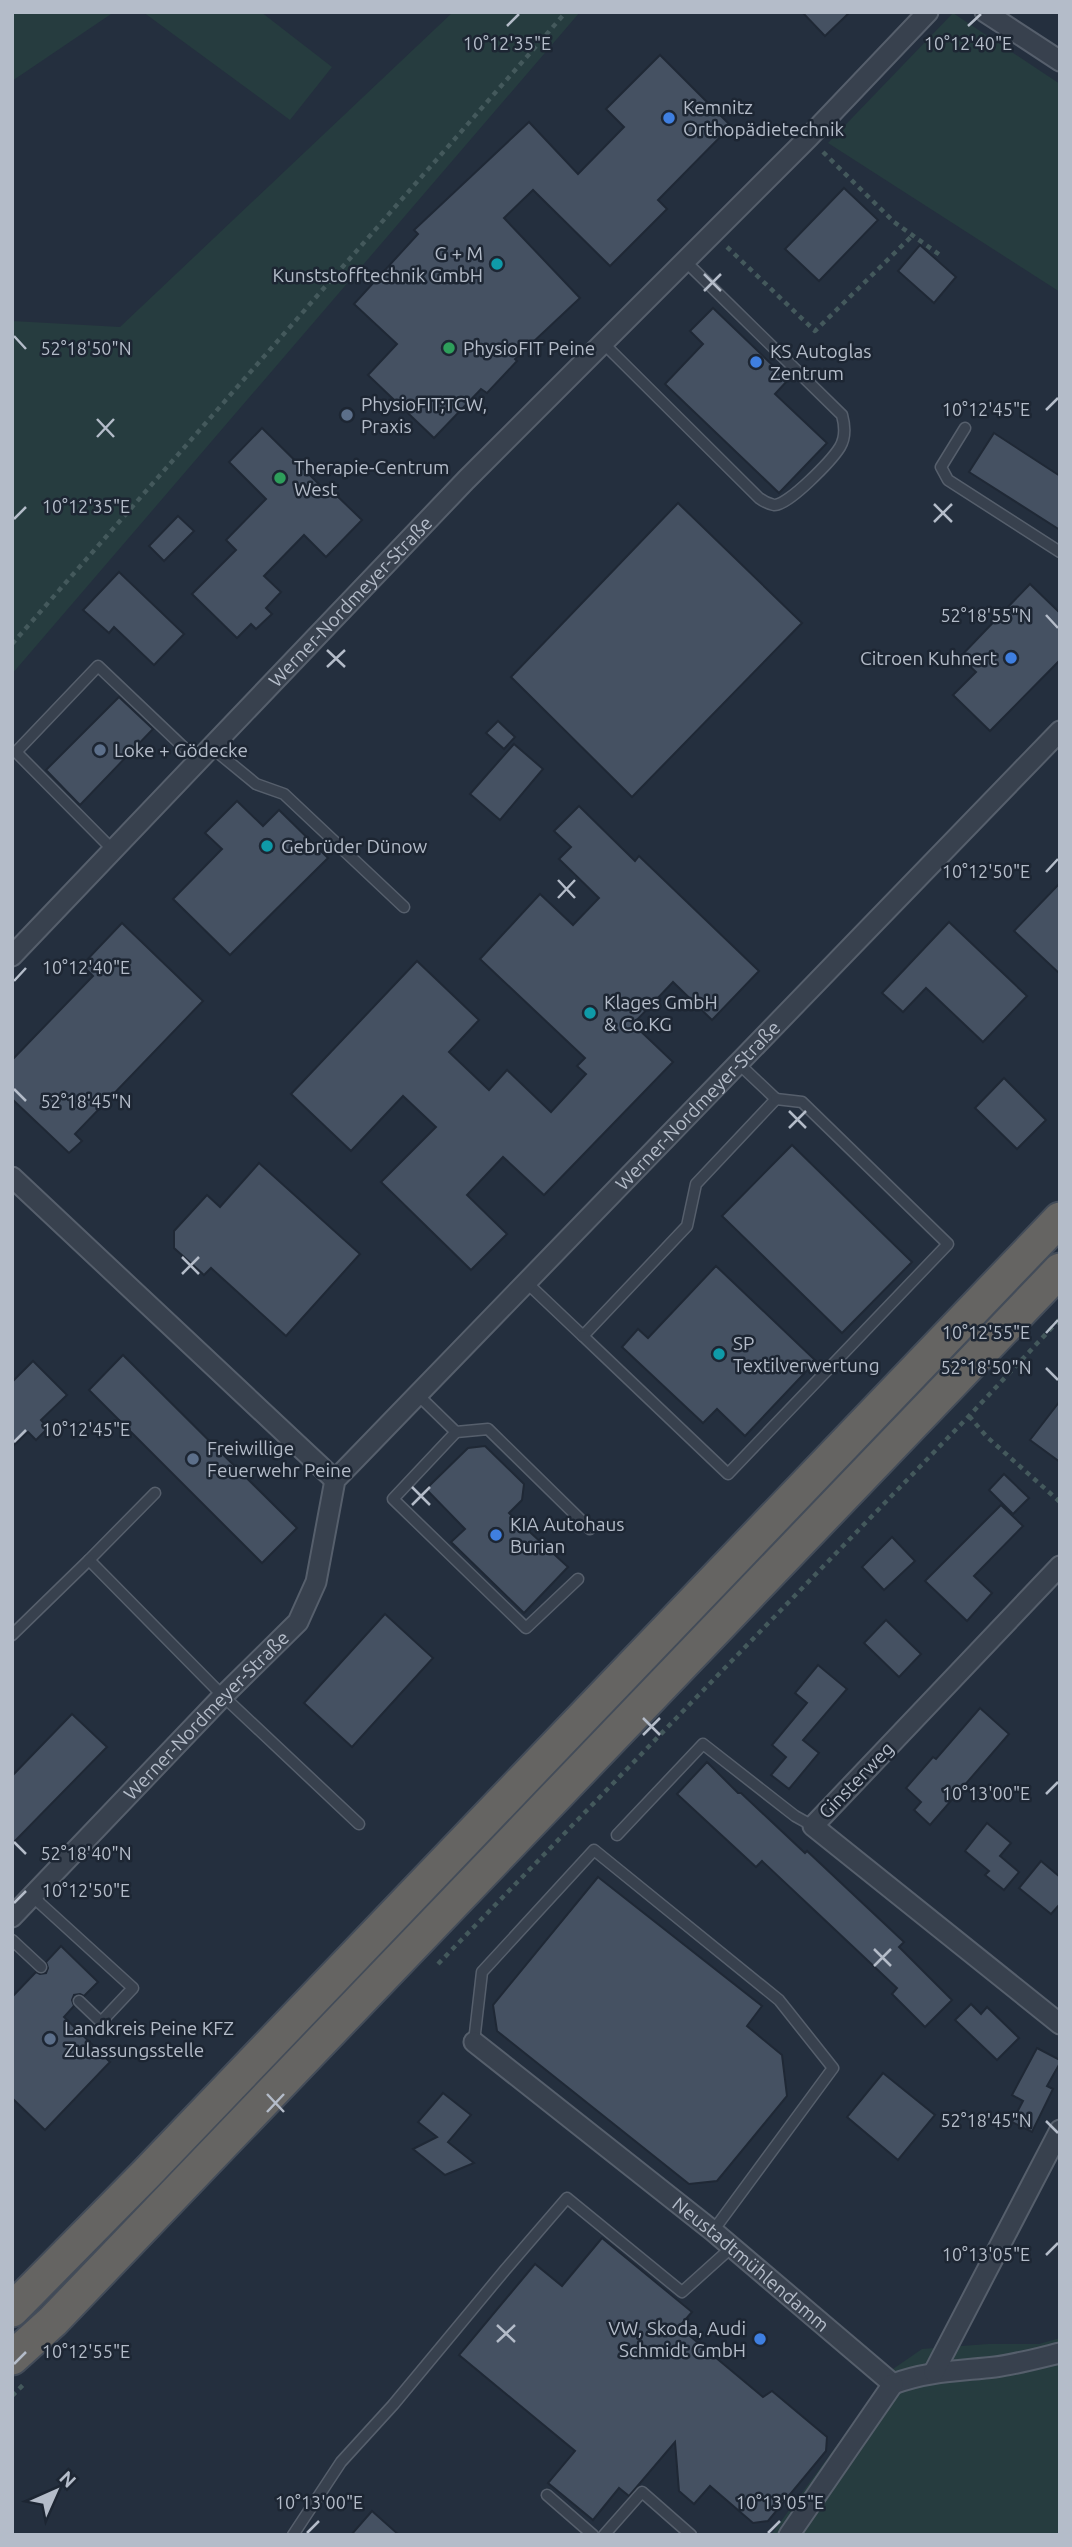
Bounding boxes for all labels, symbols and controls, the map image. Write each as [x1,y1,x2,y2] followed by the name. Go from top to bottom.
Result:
[463,33,551,53] text: 10°12'35"E
[924,33,1012,53] text: 10°12'40"E
[683,96,845,140] place label: Kemnitz Orthopädietechnik
[661,110,677,126] marker: Kemnitz Orthopädietechnik
[272,242,483,286] place label: G + M Kunststofftechnik GmbH
[489,256,505,272] marker: G + M Kunststofftechnik GmbH
[463,337,595,359] place label: PhysioFIT Peine
[40,338,132,358] text: 52°18'50"N
[441,340,457,356] marker: PhysioFIT Peine
[770,340,872,384] place label: KS Autoglas Zentrum
[748,354,764,370] marker: KS Autoglas Zentrum
[361,393,487,437] place label: PhysioFIT;TCW, Praxis
[942,399,1030,419] text: 10°12'45"E
[339,407,355,423] marker: PhysioFIT;TCW, Praxis
[294,456,449,500] place label: Therapie-Centrum West
[272,470,288,486] marker: Therapie-Centrum West
[42,496,130,516] text: 10°12'35"E
[264,512,436,691] street label: Werner-Nordmeyer-Straße
[940,605,1032,625] text: 52°18'55"N
[860,647,998,669] place label: Citroen Kuhnert
[1003,650,1019,666] marker: Citroen Kuhnert
[114,739,248,761] place label: Loke + Gödecke
[92,742,108,758] marker: Loke + Gödecke
[281,835,428,857] place label: Gebrüder Dünow
[259,838,275,854] marker: Gebrüder Dünow
[942,861,1030,881] text: 10°12'50"E
[42,957,130,977] text: 10°12'40"E
[604,991,718,1035] place label: Klages GmbH & Co.KG
[582,1005,598,1021] marker: Klages GmbH & Co.KG
[611,1016,785,1195] street label: Werner-Nordmeyer-Straße
[40,1091,132,1111] text: 52°18'45"N
[942,1322,1030,1342] text: 10°12'55"E
[733,1332,880,1376] place label: SP Textilverwertung
[711,1346,727,1362] marker: SP Textilverwertung
[940,1357,1032,1377] text: 52°18'50"N
[42,1419,130,1439] text: 10°12'45"E
[207,1437,351,1481] place label: Freiwillige Feuerwehr Peine
[185,1451,201,1467] marker: Freiwillige Feuerwehr Peine
[510,1513,625,1557] place label: KIA Autohaus Burian
[488,1527,504,1543] marker: KIA Autohaus Burian
[119,1626,293,1804] street label: Werner-Nordmeyer-Straße
[814,1737,898,1823] street label: Ginsterweg
[942,1783,1030,1803] text: 10°13'00"E
[40,1843,132,1863] text: 52°18'40"N
[42,1880,130,1900] text: 10°12'50"E
[64,2017,234,2061] place label: Landkreis Peine KFZ Zulassungsstelle
[42,2031,58,2047] marker: Landkreis Peine KFZ Zulassungsstelle
[940,2110,1032,2130] text: 52°18'45"N
[668,2192,834,2336] street label: Neustadtmühlendamm
[942,2244,1030,2264] text: 10°13'05"E
[608,2317,746,2361] place label: VW, Skoda, Audi Schmidt GmbH
[752,2331,768,2347] marker: VW, Skoda, Audi Schmidt GmbH
[42,2341,130,2361] text: 10°12'55"E
[21,2456,91,2526] north arrow
[55,2466,81,2492] text: N
[275,2492,363,2512] text: 10°13'00"E
[736,2492,824,2512] text: 10°13'05"E

